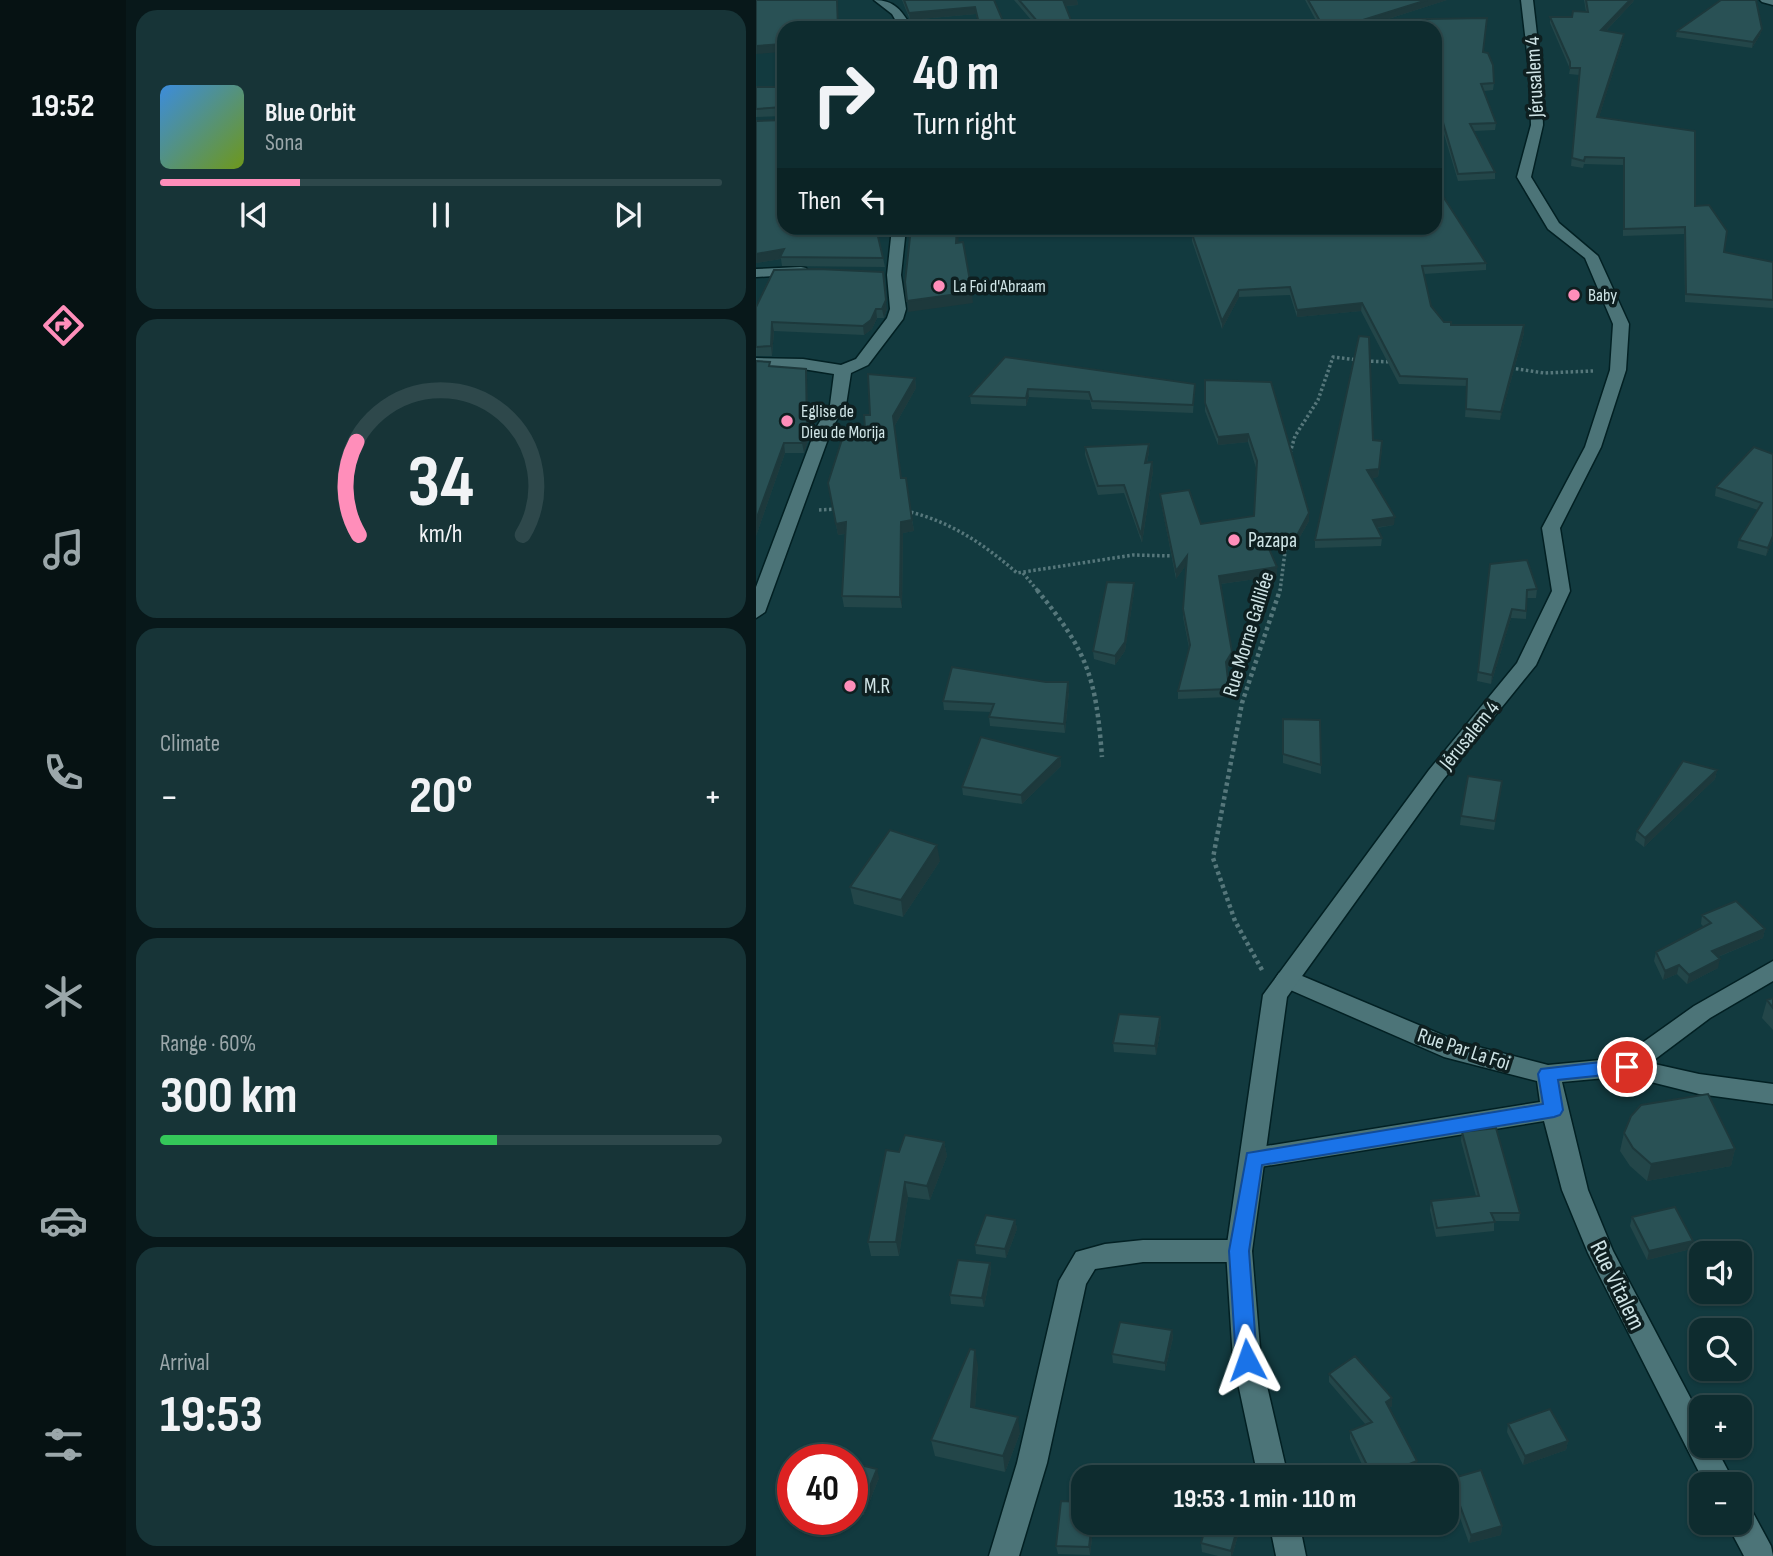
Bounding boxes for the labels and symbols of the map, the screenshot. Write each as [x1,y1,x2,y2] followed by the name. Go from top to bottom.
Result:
[1520,36,1549,119] street label: Jérusalem 4
[953,276,1046,297] place label: La Foi d'Abraam
[931,278,947,294] marker: La Foi d'Abraam
[1588,285,1617,306] place label: Baby
[1566,287,1582,303] marker: Baby
[801,401,885,443] place label: Eglise de Dieu de Morija
[779,413,795,429] marker: Eglise de Dieu de Morija
[1248,528,1297,553] place label: Pazapa
[1226,532,1242,548] marker: Pazapa
[1218,568,1279,700] street label: Rue Morne Gallilée
[864,674,890,699] place label: M.R
[842,678,858,694] marker: M.R
[1434,696,1505,775] street label: Jérusalem 4
[1414,1023,1513,1076] street label: Rue Par La Foi
[1597,1037,1657,1097] pin
[1584,1236,1652,1335] street label: Rue Vitalem
[1210,1323,1284,1397] position arrow
[777,1444,868,1535] speed limit sign: 40

